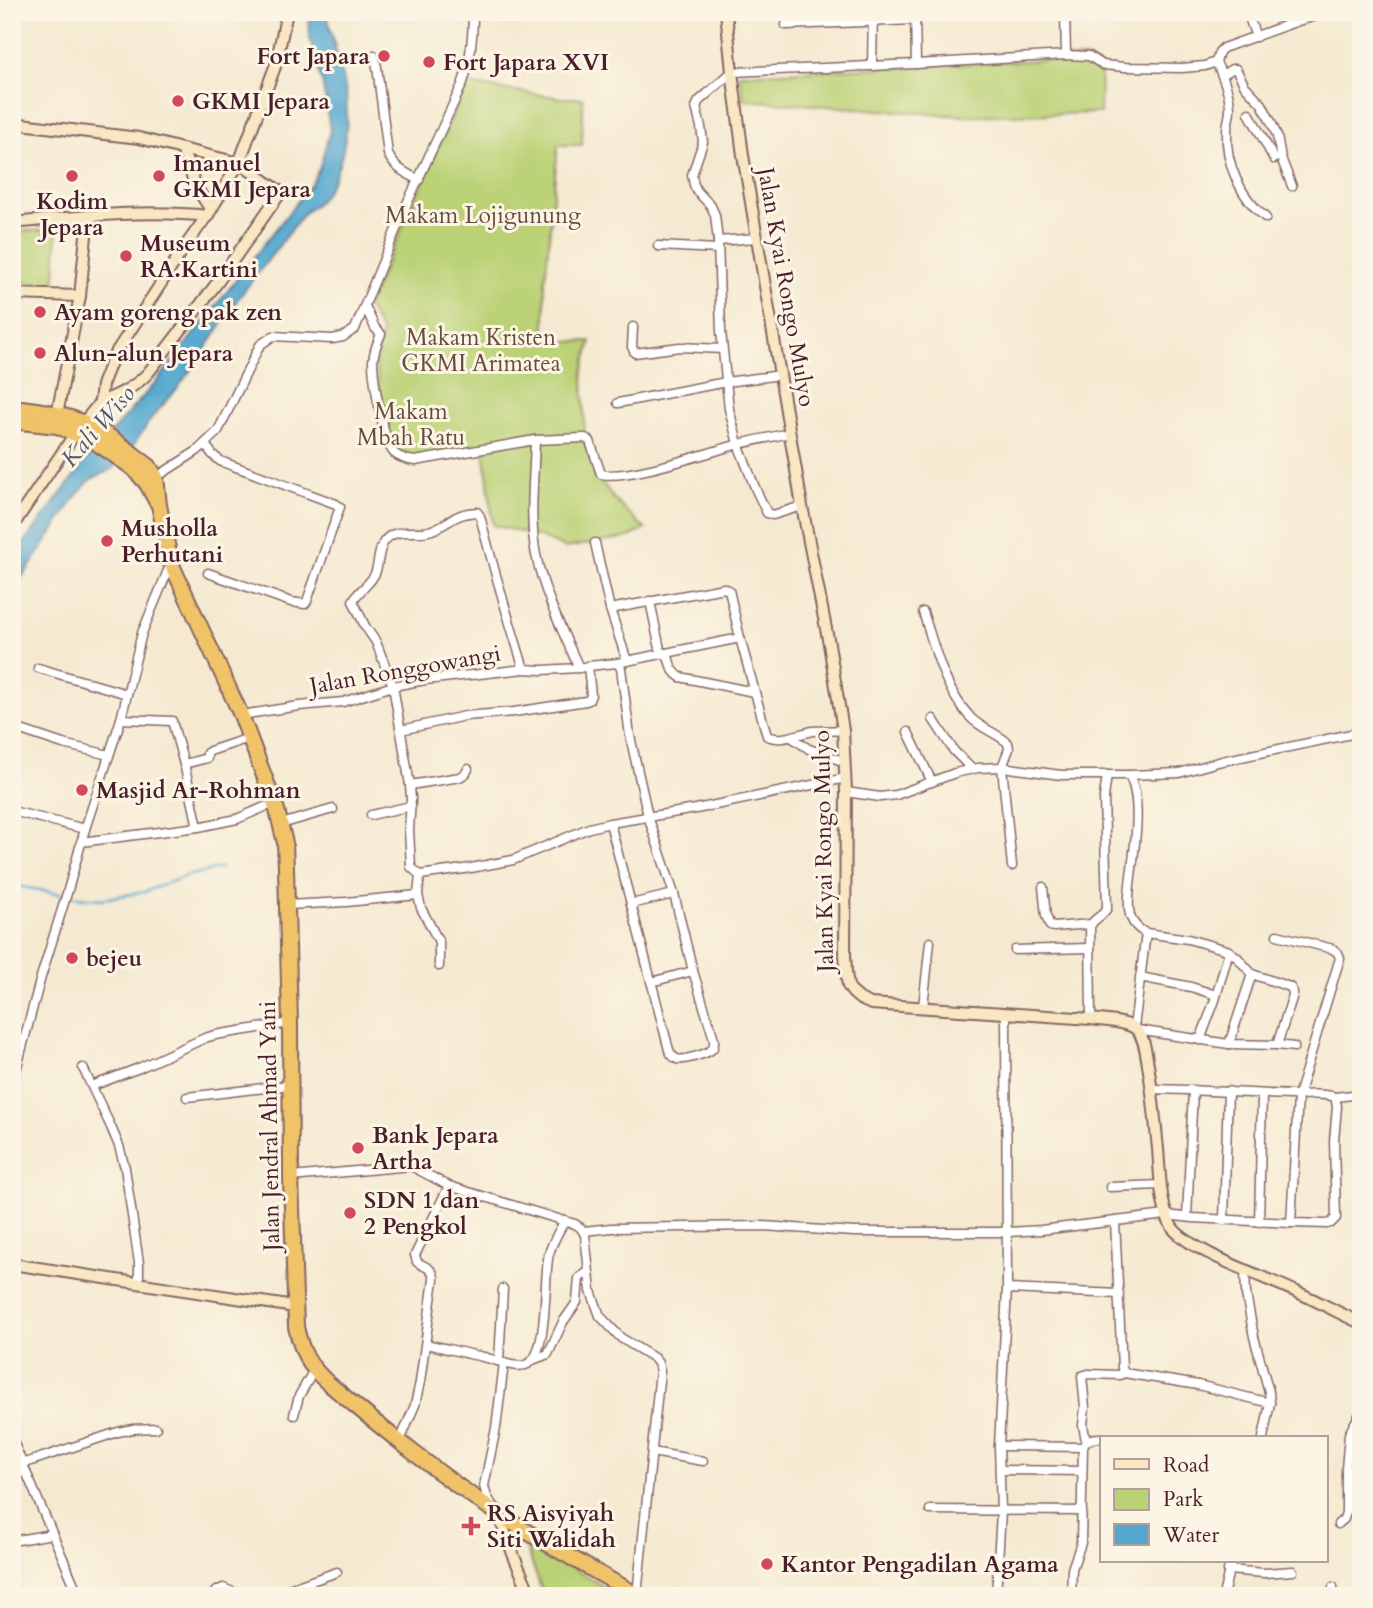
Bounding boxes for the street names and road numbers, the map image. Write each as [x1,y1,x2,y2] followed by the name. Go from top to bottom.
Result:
[750,162,823,409] street label: Jalan Kyai Rongo Mulyo
[304,637,503,702] street label: Jalan Ronggowangi
[806,730,841,975] street label: Jalan Kyai Rongo Mulyo
[252,1001,287,1254] street label: Jalan Jendral Ahmad Yani

